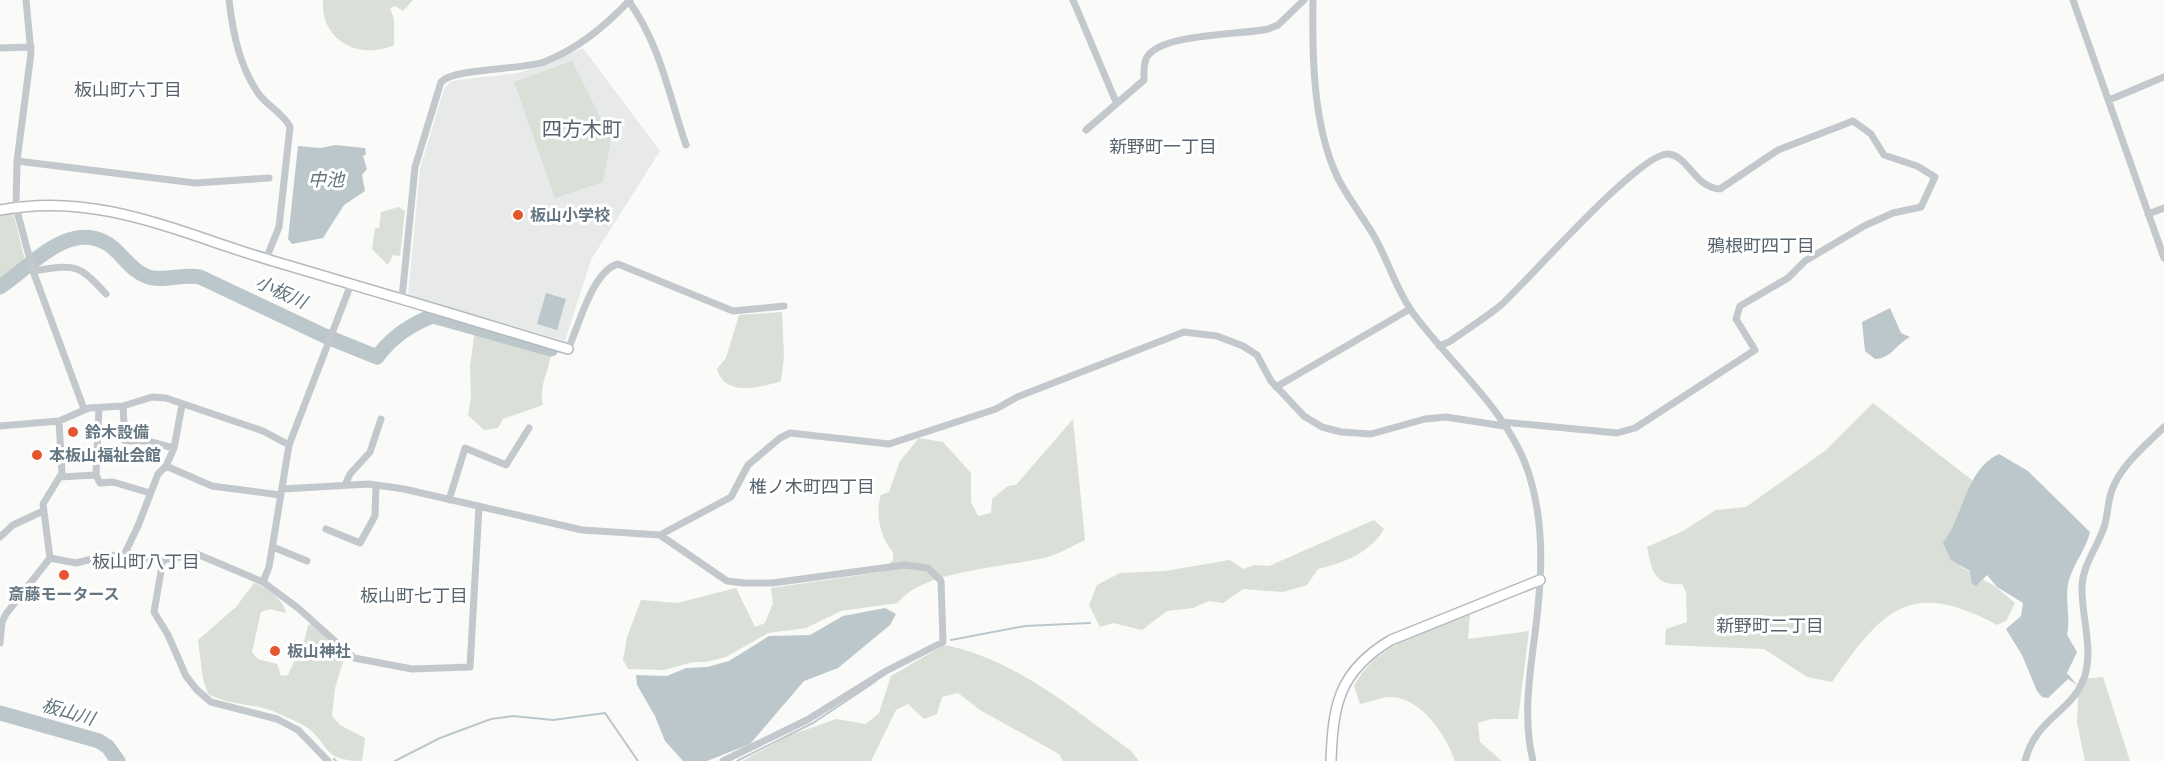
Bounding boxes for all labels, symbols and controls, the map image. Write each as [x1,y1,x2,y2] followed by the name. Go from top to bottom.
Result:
[74,78,182,102] district label: 板山町六丁目
[542,116,622,142] district label: 四方木町
[1109,135,1217,159] district label: 新野町一丁目
[308,168,346,192] water label: 中池
[530,205,610,226] place label: 板山小学校
[511,208,525,222] marker: 板山小学校
[1707,234,1815,258] district label: 鴉根町四丁目
[251,270,312,315] water label: 小板川
[85,422,149,443] place label: 鈴木設備
[66,425,80,439] marker: 鈴木設備
[49,445,161,466] place label: 本板山福祉会館
[30,448,44,462] marker: 本板山福祉会館
[749,475,875,499] district label: 椎ノ木町四丁目
[92,550,200,574] district label: 板山町八丁目
[57,568,71,582] marker: 斎藤モータース
[8,584,120,605] place label: 斎藤モータース
[360,584,468,608] district label: 板山町七丁目
[1716,614,1824,638] district label: 新野町二丁目
[287,641,351,662] place label: 板山神社
[268,644,282,658] marker: 板山神社
[39,693,99,732] water label: 板山川

